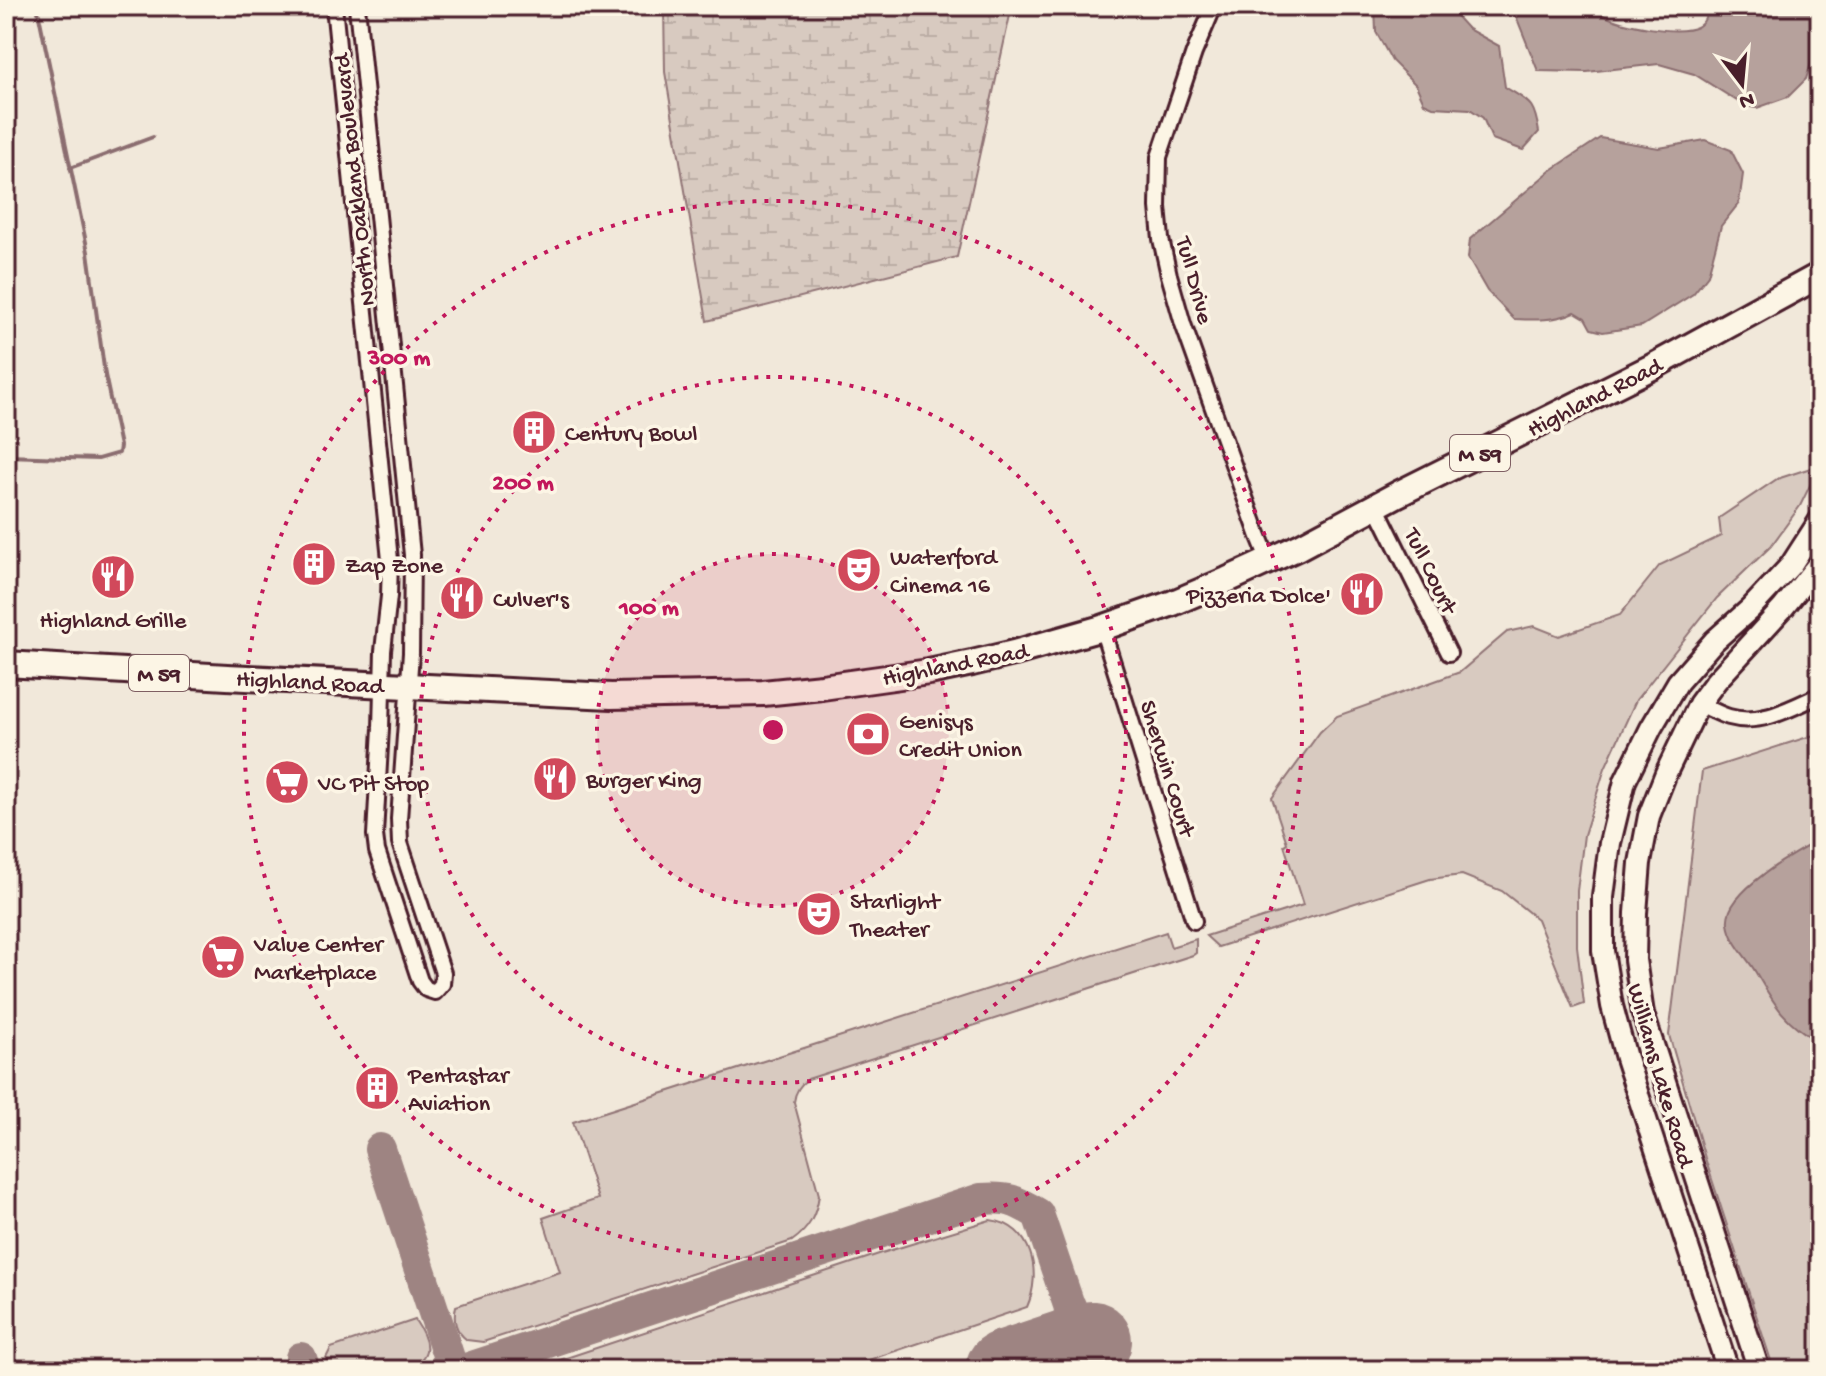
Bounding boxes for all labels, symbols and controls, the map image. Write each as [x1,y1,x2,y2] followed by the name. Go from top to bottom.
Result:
[1702,44,1782,124] north arrow
[329,50,384,307] street label: North Oakland Boulevard
[1736,85,1757,114] text: N
[1167,232,1218,328] street label: Tull Drive
[367,345,430,374] text: 300 m
[1523,352,1670,446] street label: Highland Road
[510,408,558,456] building icon: Century Bowl
[565,421,697,450] place label: Century Bowl
[1450,435,1510,471] road number: M 59
[492,470,554,499] text: 200 m
[1395,522,1463,621] street label: Tull Court
[290,540,338,588] building icon: Zap Zone
[890,545,999,602] place label: Waterford Cinema 16
[835,546,883,594] theatre icon: Waterford Cinema 16
[89,553,137,601] restaurant icon: Highland Grille
[345,553,444,582] place label: Zap Zone
[1338,570,1386,618] restaurant icon: Pizzeria Dolce'
[438,574,486,622] restaurant icon: Culver's
[1185,583,1331,612] place label: Pizzeria Dolce'
[493,587,570,616] place label: Culver's
[618,595,679,624] text: 100 m
[40,608,187,637] place label: Highland Grille
[880,638,1033,695] street label: Highland Road
[129,655,189,691] road number: M 59
[235,666,386,703] street label: Highland Road
[1131,697,1201,843] street label: Sherwin Court
[899,709,1023,766] place label: Genisys Credit Union
[844,710,892,758] bank icon: Genisys Credit Union
[759,716,787,744] centre of rings
[531,755,579,803] restaurant icon: Burger King
[263,758,311,806] supermarket icon: VC Pit Stop
[585,768,702,797] place label: Burger King
[317,771,429,800] place label: VC Pit Stop
[848,889,942,946] place label: Starlight Theater
[795,890,843,938] theatre icon: Starlight Theater
[253,932,385,989] place label: Value Center Marketplace
[199,933,247,981] supermarket icon: Value Center Marketplace
[1619,981,1699,1173] street label: Williams Lake Road
[407,1063,511,1120] place label: Pentastar Aviation
[353,1064,401,1112] building icon: Pentastar Aviation

